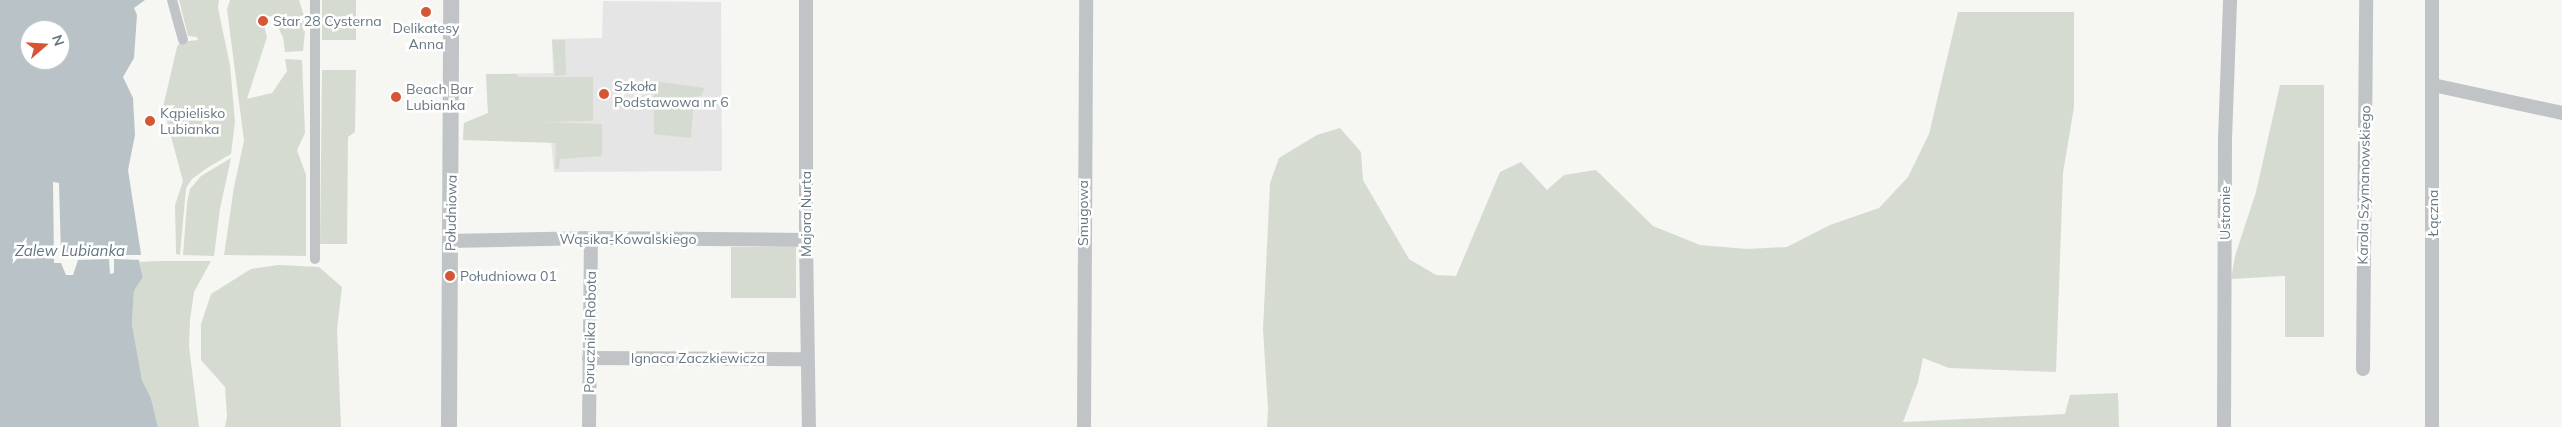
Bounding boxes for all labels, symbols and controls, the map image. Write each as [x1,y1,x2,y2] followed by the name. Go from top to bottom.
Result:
[420,6,432,18] marker: Delikatesy Anna
[273,13,382,29] place label: Star 28 Cysterna
[257,15,269,27] marker: Star 28 Cysterna
[20,20,70,70] north arrow
[393,20,459,52] place label: Delikatesy Anna
[48,33,68,48] text: N
[614,78,729,110] place label: Szkoła Podstawowa nr 6
[406,81,473,114] place label: Beach Bar Lubianka
[598,88,610,100] marker: Szkoła Podstawowa nr 6
[390,91,402,103] marker: Beach Bar Lubianka
[160,105,225,138] place label: Kąpielisko Lubianka
[2354,105,2374,265] street label: Karola Szymanowskiego
[144,115,156,127] marker: Kąpielisko Lubianka
[798,171,814,257] street label: Majora Nurta
[442,175,460,251] street label: Południowa
[1075,180,1091,246] street label: Smugowa
[2217,186,2233,240] street label: Ustronie
[2425,190,2441,236] street label: Łączna
[560,231,696,247] street label: Wąsika-Kowalskiego
[15,242,125,260] water label: Zalew Lubianka
[460,268,557,284] place label: Południowa 01
[444,270,456,282] marker: Południowa 01
[581,271,599,393] street label: Porucznika Robota
[631,350,765,366] street label: Ignaca Zaczkiewicza

